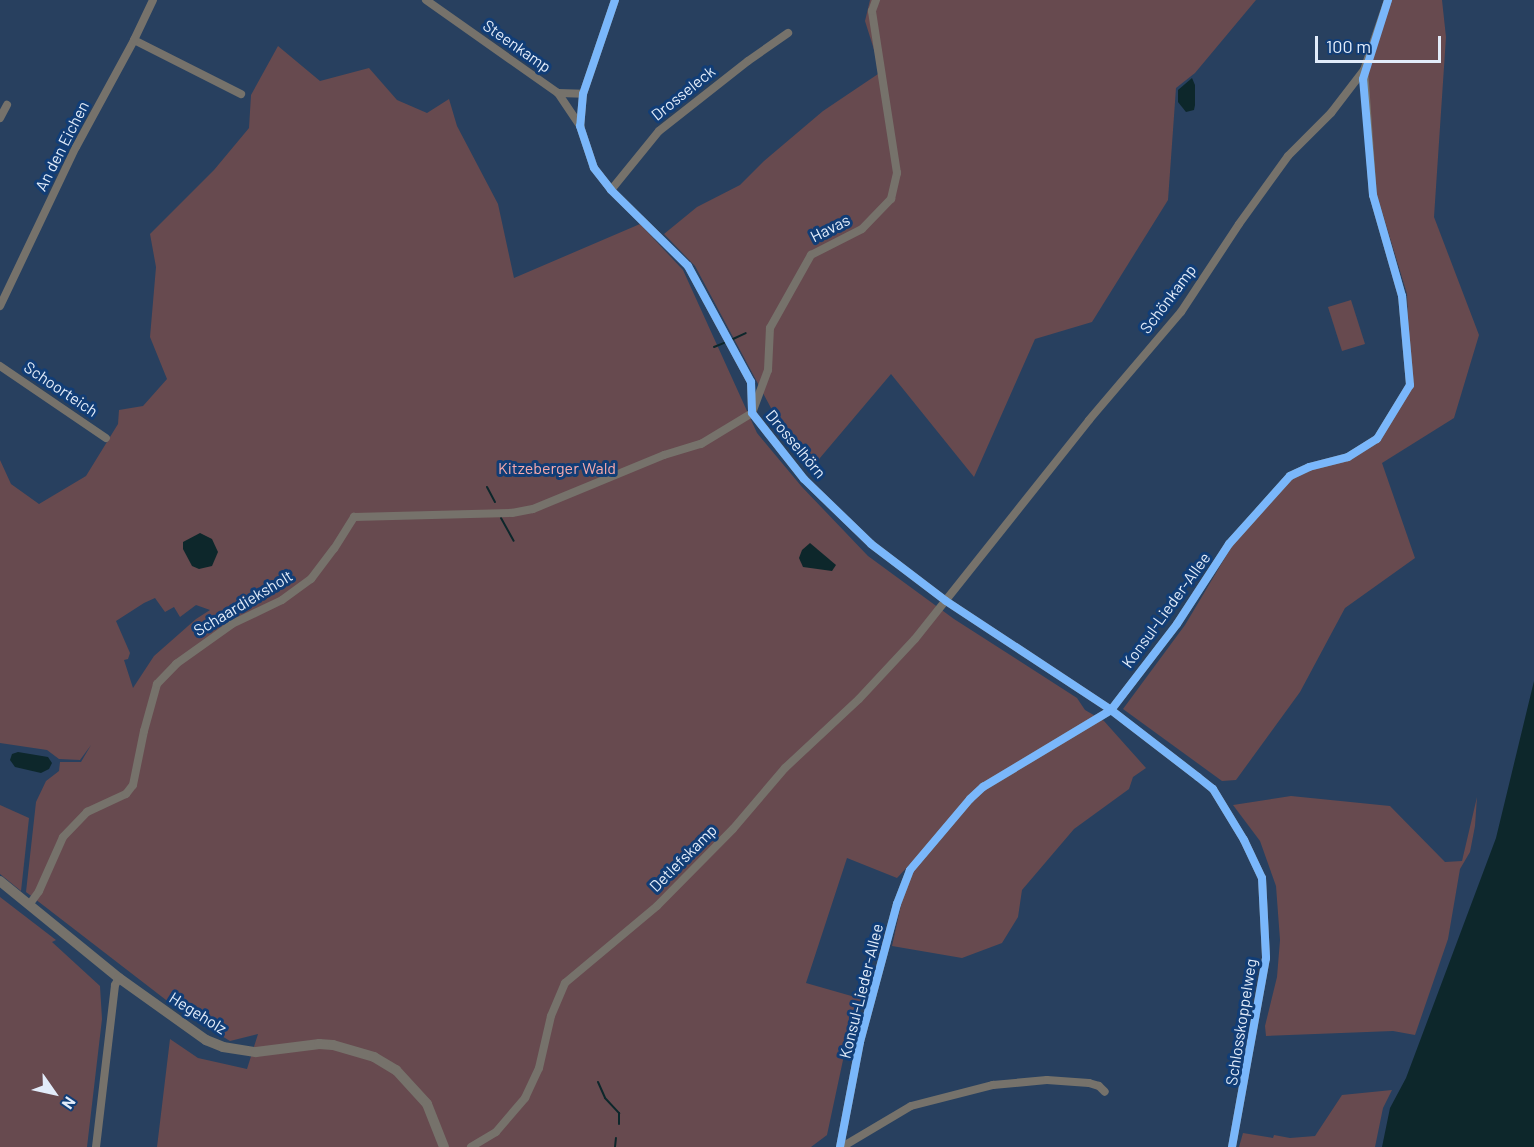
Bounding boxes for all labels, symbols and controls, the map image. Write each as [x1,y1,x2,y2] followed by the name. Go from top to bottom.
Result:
[479,16,555,76] street label: Steenkamp
[1318,24,1444,62] scale bar
[1326,35,1371,57] text: 100 m
[647,61,719,125] street label: Drosseleck
[31,98,93,194] street label: An den Eichen
[807,210,853,246] street label: Havas
[1136,261,1200,337] street label: Schönkamp
[20,357,102,421] street label: Schoorteich
[762,406,830,482] street label: Drosselhörn
[498,458,616,478] park label: Kitzeberger Wald
[1118,548,1214,672] street label: Konsul-Lieder-Allee
[190,566,296,640] street label: Schaardieksholt
[645,820,721,896] street label: Detlefskamp
[835,922,887,1060] street label: Konsul-Lieder-Allee
[1221,957,1261,1087] street label: Schlosskoppelweg
[166,988,230,1038] street label: Hegeholz
[24,1063,84,1123] north arrow
[58,1094,80,1113] text: N

